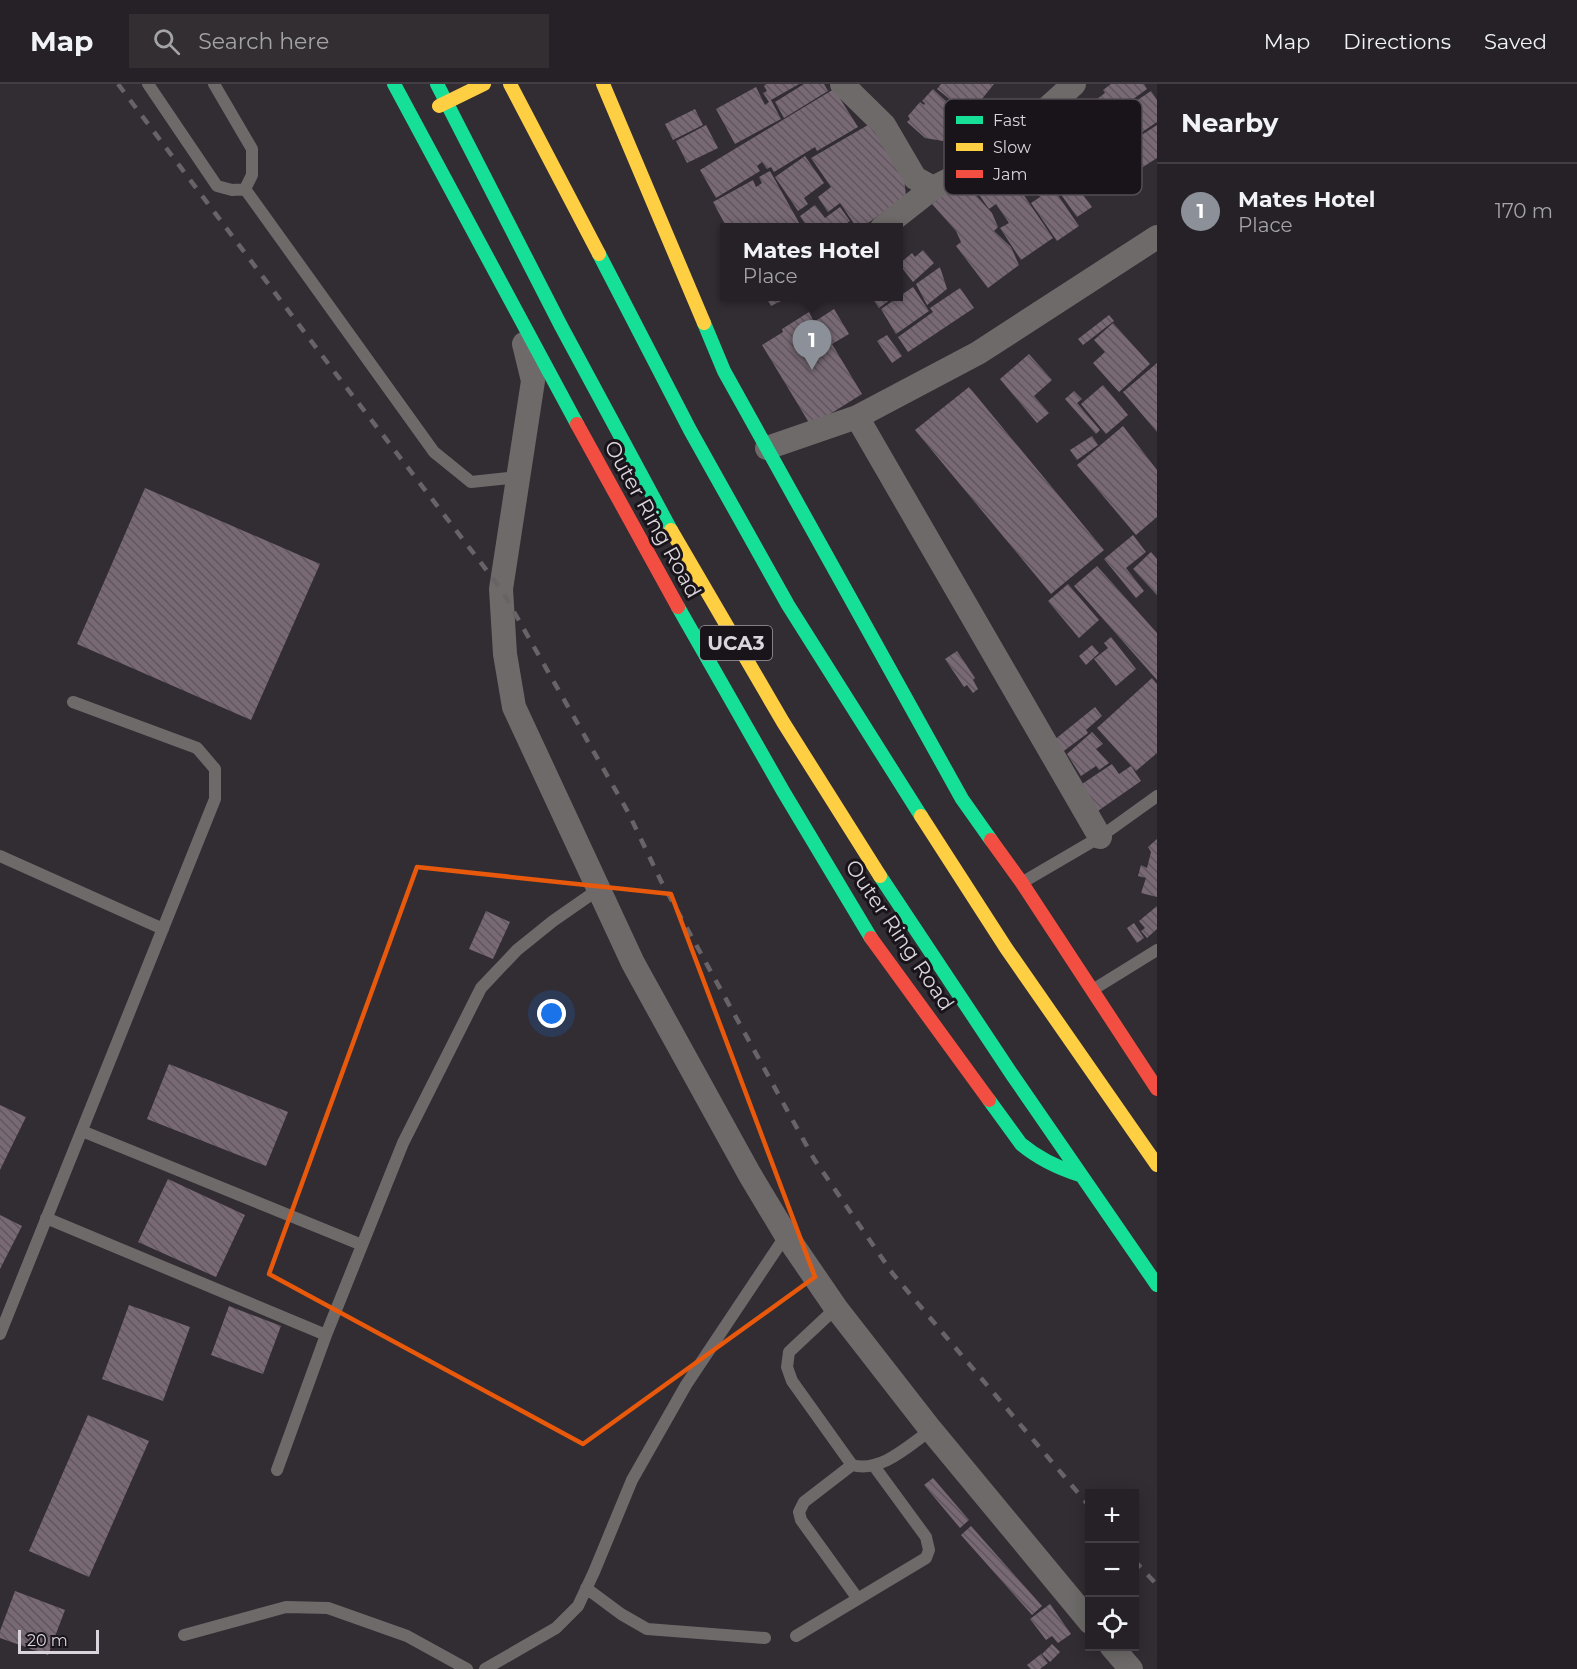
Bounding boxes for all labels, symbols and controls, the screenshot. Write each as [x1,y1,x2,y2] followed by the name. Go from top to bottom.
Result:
[129,14,549,68] search box
[30,24,93,58] text: Map
[150,25,183,58] icon: search
[198,28,329,55] text: Search here
[1264,29,1310,54] text: Map
[1343,29,1451,54] text: Directions
[1484,29,1547,54] text: Saved
[944,99,1142,195] legend
[1181,107,1278,139] text: Nearby
[993,111,1027,130] text: Fast
[993,138,1031,157] text: Slow
[992,165,1027,184] text: Jam
[1238,186,1375,213] text: Mates Hotel
[1197,199,1204,223] text: 1
[1495,199,1553,223] text: 170 m
[1238,213,1293,237] text: Place
[720,223,903,301] popup
[743,237,880,264] text: Mates Hotel
[743,264,797,288] text: Place
[792,320,832,370] pin: 1
[599,436,707,602] street label: Outer Ring Road
[700,626,772,660] road number: UCA3
[840,855,960,1015] street label: Outer Ring Road
[537,999,566,1028] your location
[1085,1489,1139,1651] map controls
[1085,1489,1139,1543] button: +
[1085,1543,1139,1597] button: −
[1085,1597,1139,1651] button: locate
[18,1627,99,1654] scale bar
[27,1631,68,1650] text: 20 m

